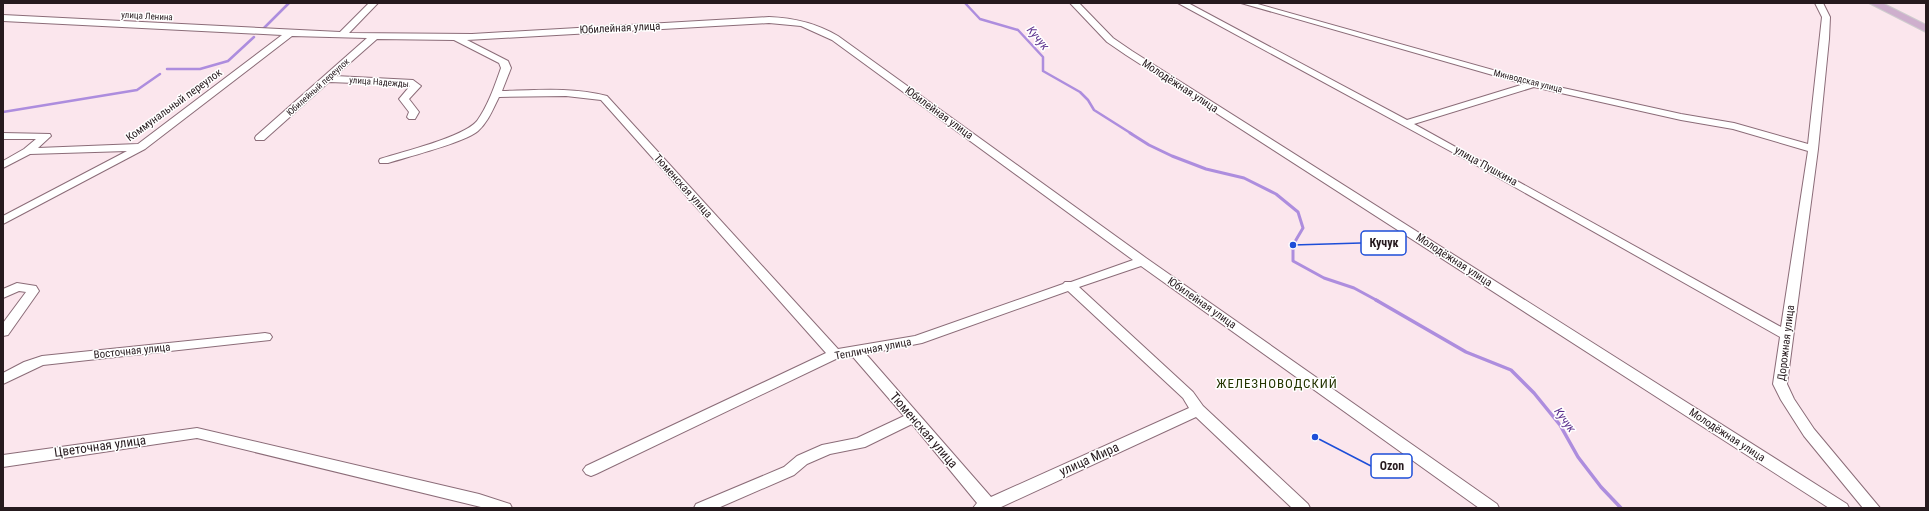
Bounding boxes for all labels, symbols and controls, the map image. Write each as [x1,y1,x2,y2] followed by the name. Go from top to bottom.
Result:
[121,10,173,22] street label: улица Ленина
[579,19,661,37] street label: Юбилейная улица
[1024,23,1052,53] water label: Кучук
[285,56,352,118] street label: Юбилейный переулок
[1139,57,1221,115] street label: Молодёжная улица
[124,65,225,144] street label: Коммунальный переулок
[1493,68,1563,94] street label: Минводская улица
[349,75,409,89] street label: улица Надежды
[902,84,976,142] street label: Юбилейная улица
[1452,143,1520,189] street label: улица Пушкина
[651,152,715,220] street label: Тюменская улица
[1361,231,1406,255] callout: Кучук
[1413,231,1495,289] street label: Молодёжная улица
[1369,236,1399,250] text: Кучук
[1165,274,1239,332] street label: Юбилейная улица
[1775,304,1797,382] street label: Дорожная улица
[834,335,912,363] street label: Тепличная улица
[93,341,171,361] street label: Восточная улица
[1216,376,1338,391] district label: ЖЕЛЕЗНОВОДСКИЙ
[887,389,961,471] street label: Тюменская улица
[1551,405,1579,435] water label: Кучук
[1686,406,1768,464] street label: Молодёжная улица
[53,432,147,460] street label: Цветочная улица
[1057,439,1121,479] street label: улица Мира
[1371,454,1412,478] callout: Ozon
[1380,459,1404,473] text: Ozon

